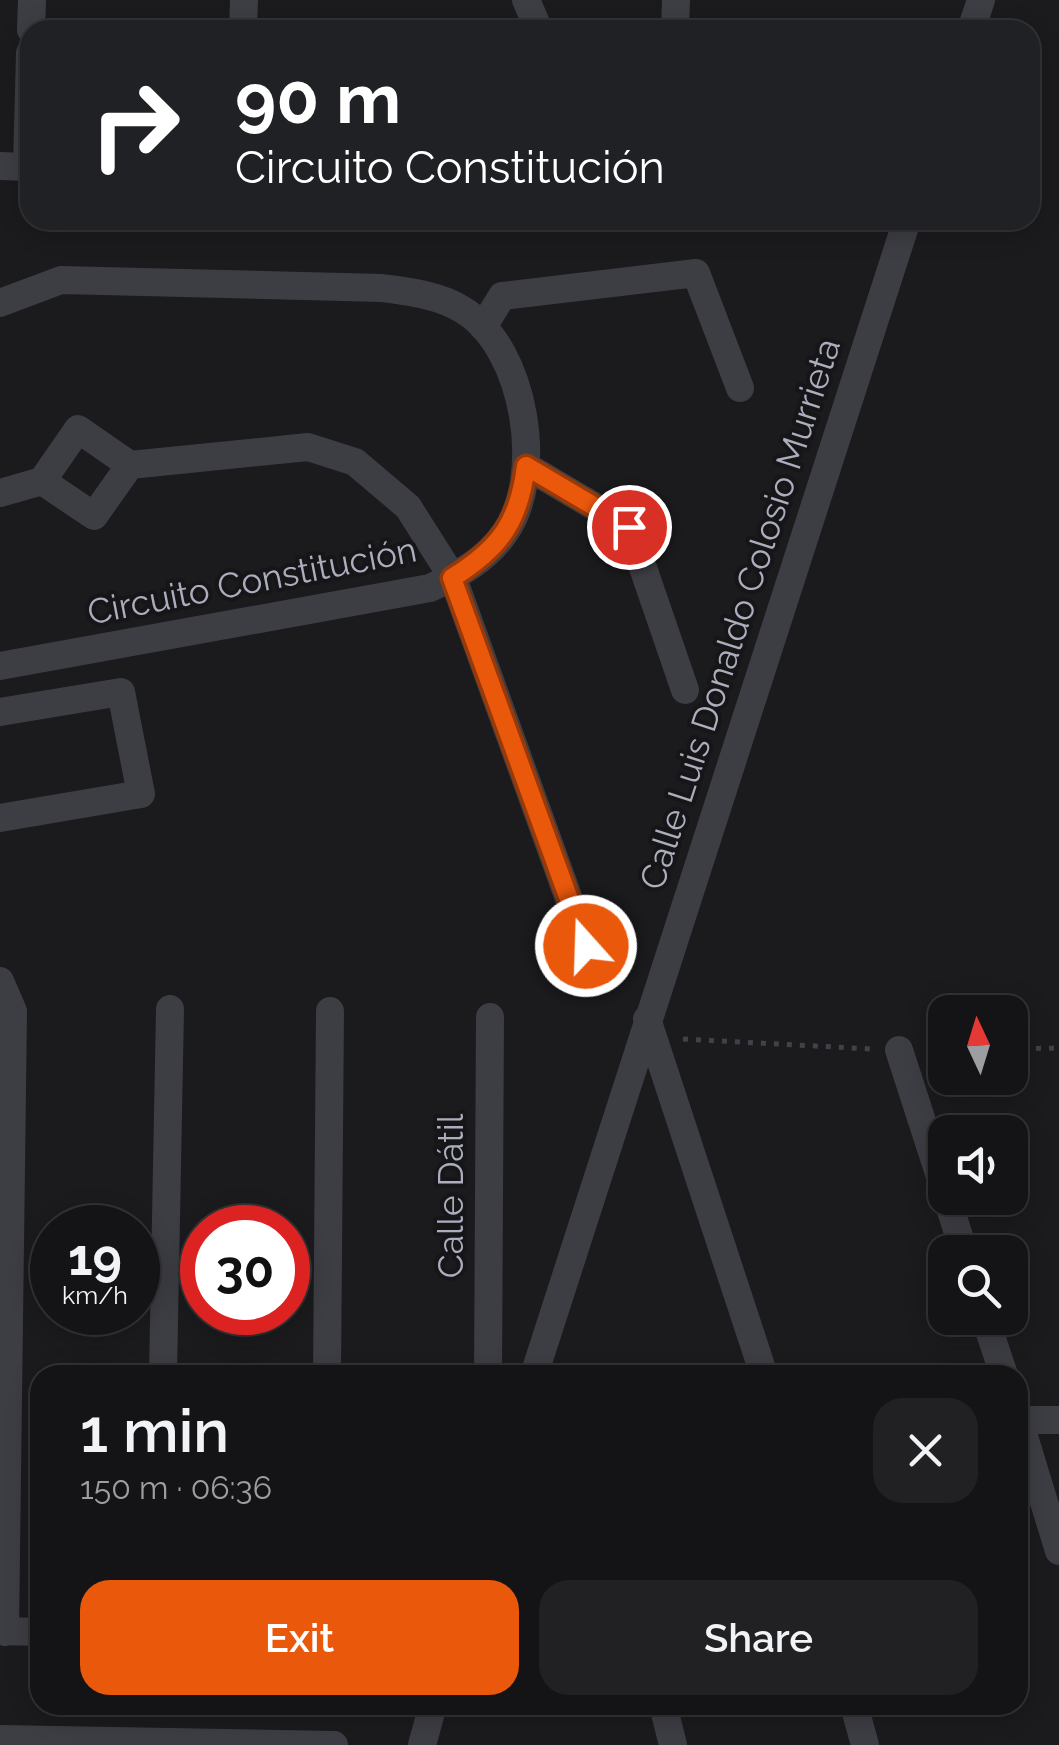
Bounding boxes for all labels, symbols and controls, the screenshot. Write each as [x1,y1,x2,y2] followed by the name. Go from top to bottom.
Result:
[235,57,401,139] text: 90 m
[70,60,200,190] icon: right
[235,141,665,194] text: Circuito Constitución
[631,333,848,895] street label: Calle Luis Donaldo Colosio Murrieta
[587,485,672,570] pin
[602,500,657,555] icon: arrive
[84,528,420,633] street label: Circuito Constitución
[534,894,638,998] position arrow
[928,995,1028,1095] north arrow
[928,995,1028,1335] map controls
[430,1113,471,1278] street label: Calle Dátil
[928,1115,1028,1215] button: sound
[180,1205,310,1335] speed limit sign: 30
[68,1228,122,1287] text: 19
[928,1235,1028,1335] button: search
[62,1280,128,1310] text: km/h
[80,1396,229,1466] text: 1 min
[873,1398,978,1503] button: close
[80,1469,272,1506] text: 150 m · 06:36
[80,1580,519,1695] button: Exit
[539,1580,978,1695] button: Share

